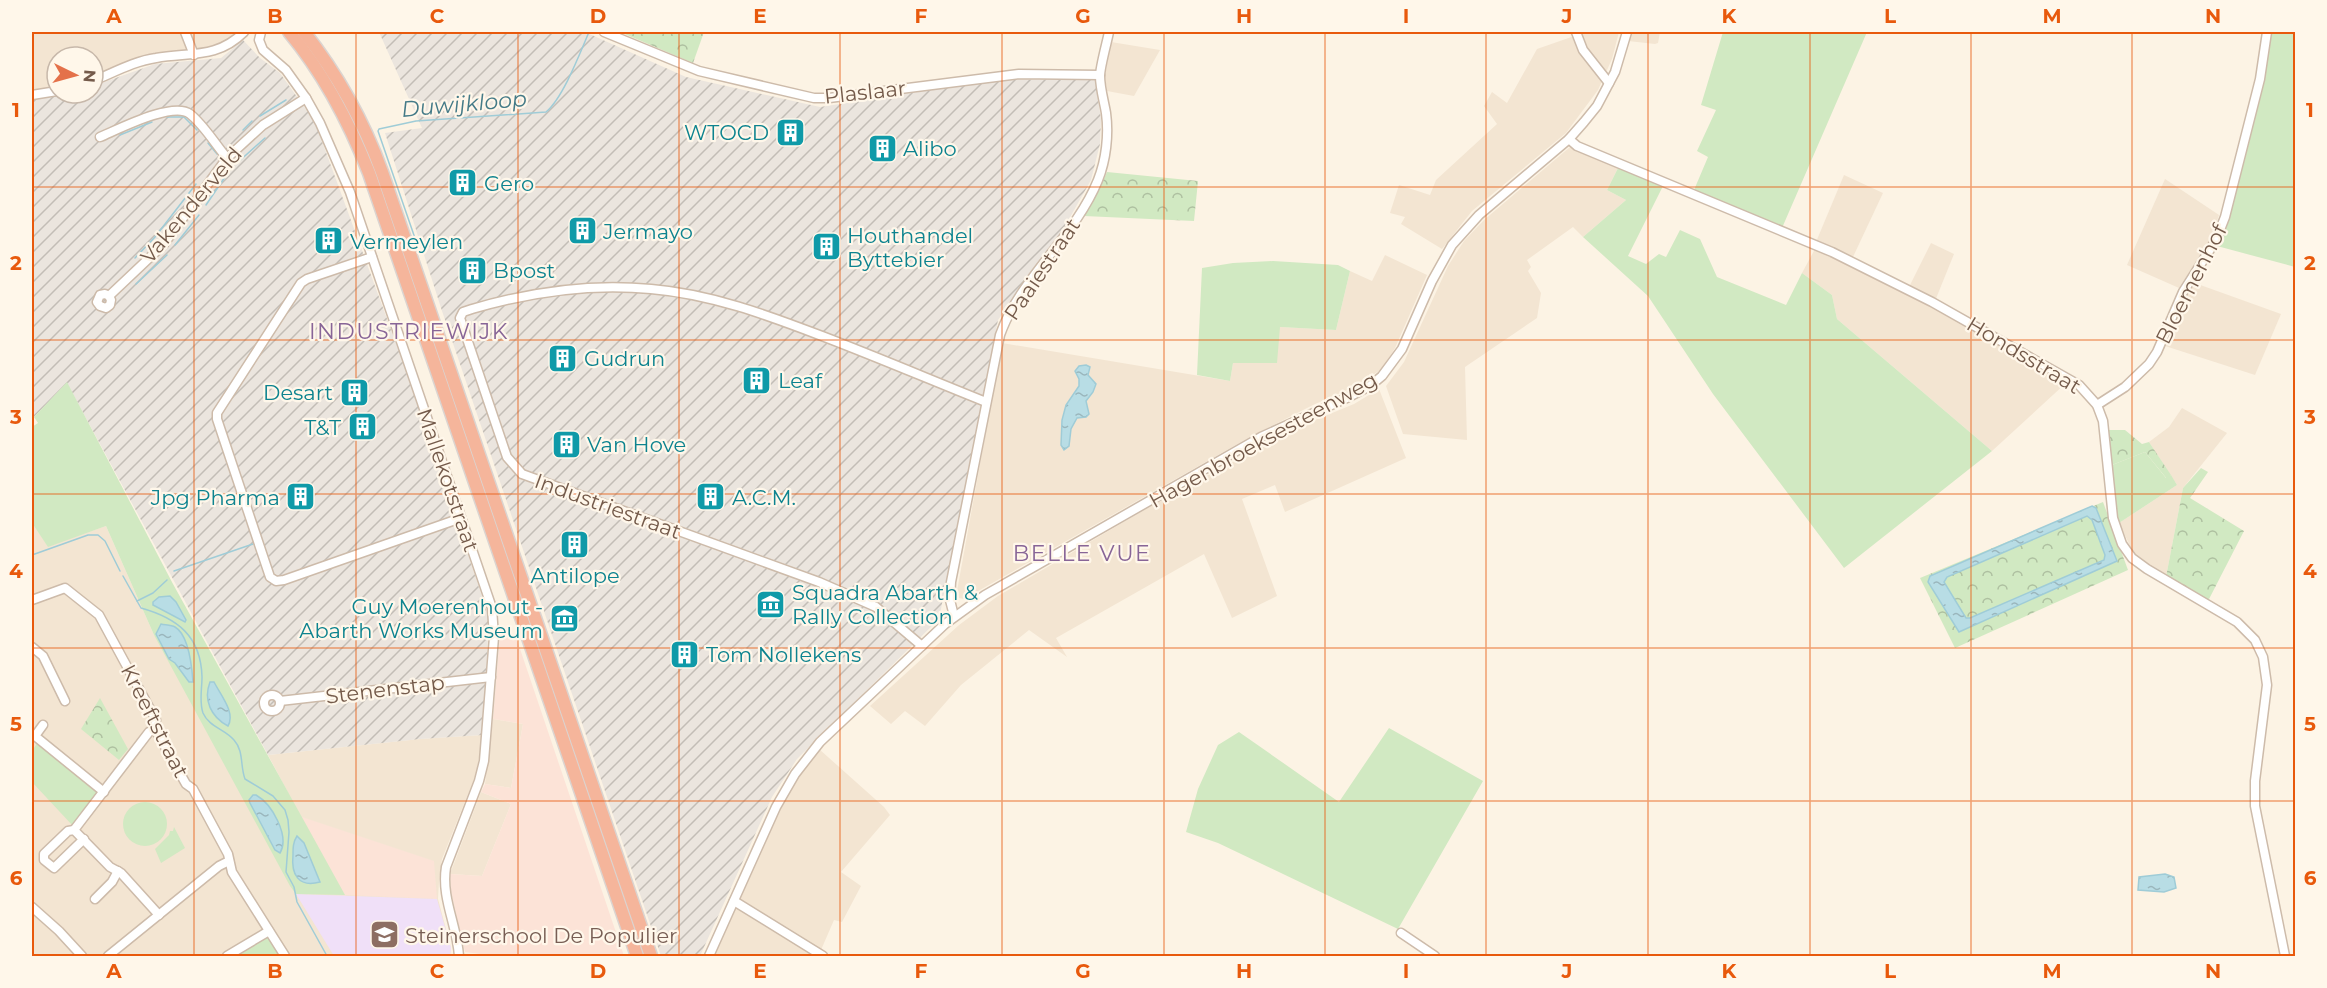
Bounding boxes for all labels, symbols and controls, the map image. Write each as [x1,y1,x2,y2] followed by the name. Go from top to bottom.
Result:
[105,4,122,28] text: A
[267,4,283,28] text: B
[430,4,445,28] text: C
[590,4,606,28] text: D
[753,4,767,28] text: E
[915,4,928,28] text: F
[1075,4,1091,28] text: G
[1236,4,1252,28] text: H
[1403,4,1409,28] text: I
[1561,4,1572,28] text: J
[1722,4,1738,28] text: K
[1884,4,1896,28] text: L
[2042,4,2062,28] text: M
[2205,4,2221,28] text: N
[45,45,105,105] north arrow
[79,69,99,84] text: N
[823,75,907,109] street label: Plaslaar
[400,85,528,123] water label: Duwijkloop
[12,98,20,122] text: 1
[2306,98,2314,122] text: 1
[774,116,806,148] building icon: WTOCD
[684,120,769,145] place label: WTOCD
[866,132,898,164] building icon: Alibo
[903,136,957,161] place label: Alibo
[135,142,247,268] street label: Vakenderveld
[447,167,479,199] building icon: Gero
[484,171,534,196] place label: Gero
[999,213,1085,325] street label: Paaiestraat
[566,215,598,247] building icon: Jermayo
[602,219,693,244] place label: Jermayo
[2150,219,2232,348] street label: Bloemenhof
[847,223,973,272] place label: Houthandel Byttebier
[313,225,345,257] building icon: Vermeylen
[350,229,463,254] place label: Vermeylen
[810,231,842,263] building icon: Houthandel Byttebier
[10,251,22,275] text: 2
[2304,251,2316,275] text: 2
[456,254,488,286] building icon: Bpost
[493,258,555,283] place label: Bpost
[1962,311,2086,399] street label: Hondsstraat
[309,318,509,345] district label: INDUSTRIEWIJK
[547,342,579,374] building icon: Gudrun
[584,346,665,371] place label: Gudrun
[741,364,773,396] building icon: Leaf
[1145,367,1381,513] street label: Hagenbroeksesteenweg
[778,368,823,393] place label: Leaf
[338,376,370,408] building icon: Desart
[263,380,333,405] place label: Desart
[9,405,22,429] text: 3
[412,405,484,555] street label: Mallekotstraat
[2303,405,2316,429] text: 3
[346,411,378,443] building icon: T&T
[304,415,341,440] place label: T&T
[550,428,582,460] building icon: Van Hove
[587,432,686,457] place label: Van Hove
[531,468,685,544] street label: Industriestraat
[285,481,317,513] building icon: Jpg Pharma
[695,481,727,513] building icon: A.C.M.
[150,485,280,510] place label: Jpg Pharma
[732,485,796,510] place label: A.C.M.
[559,528,591,560] building icon: Antilope
[1013,540,1151,567] district label: BELLE VUE
[9,559,23,583] text: 4
[2303,559,2317,583] text: 4
[530,563,620,588] place label: Antilope
[792,580,978,629] place label: Squadra Abarth & Rally Collection
[755,588,787,620] museum icon: Squadra Abarth & Rally Collection
[299,594,543,643] place label: Guy Moerenhout - Abarth Works Museum
[548,602,580,634] museum icon: Guy Moerenhout - Abarth Works Museum
[669,638,701,670] building icon: Tom Nollekens
[706,642,861,667] place label: Tom Nollekens
[116,660,194,782] street label: Kreeftstraat
[324,669,446,709] street label: Stenenstap
[10,712,22,736] text: 5
[2304,712,2316,736] text: 5
[10,866,23,890] text: 6
[2304,866,2317,890] text: 6
[368,919,400,951] school or university icon: Steinerschool De Populier
[405,923,677,948] place label: Steinerschool De Populier
[105,959,122,983] text: A
[267,959,283,983] text: B
[430,959,445,983] text: C
[590,959,606,983] text: D
[753,959,767,983] text: E
[915,959,928,983] text: F
[1075,959,1091,983] text: G
[1236,959,1252,983] text: H
[1403,959,1409,983] text: I
[1561,959,1572,983] text: J
[1722,959,1738,983] text: K
[1884,959,1896,983] text: L
[2042,959,2062,983] text: M
[2205,959,2221,983] text: N

